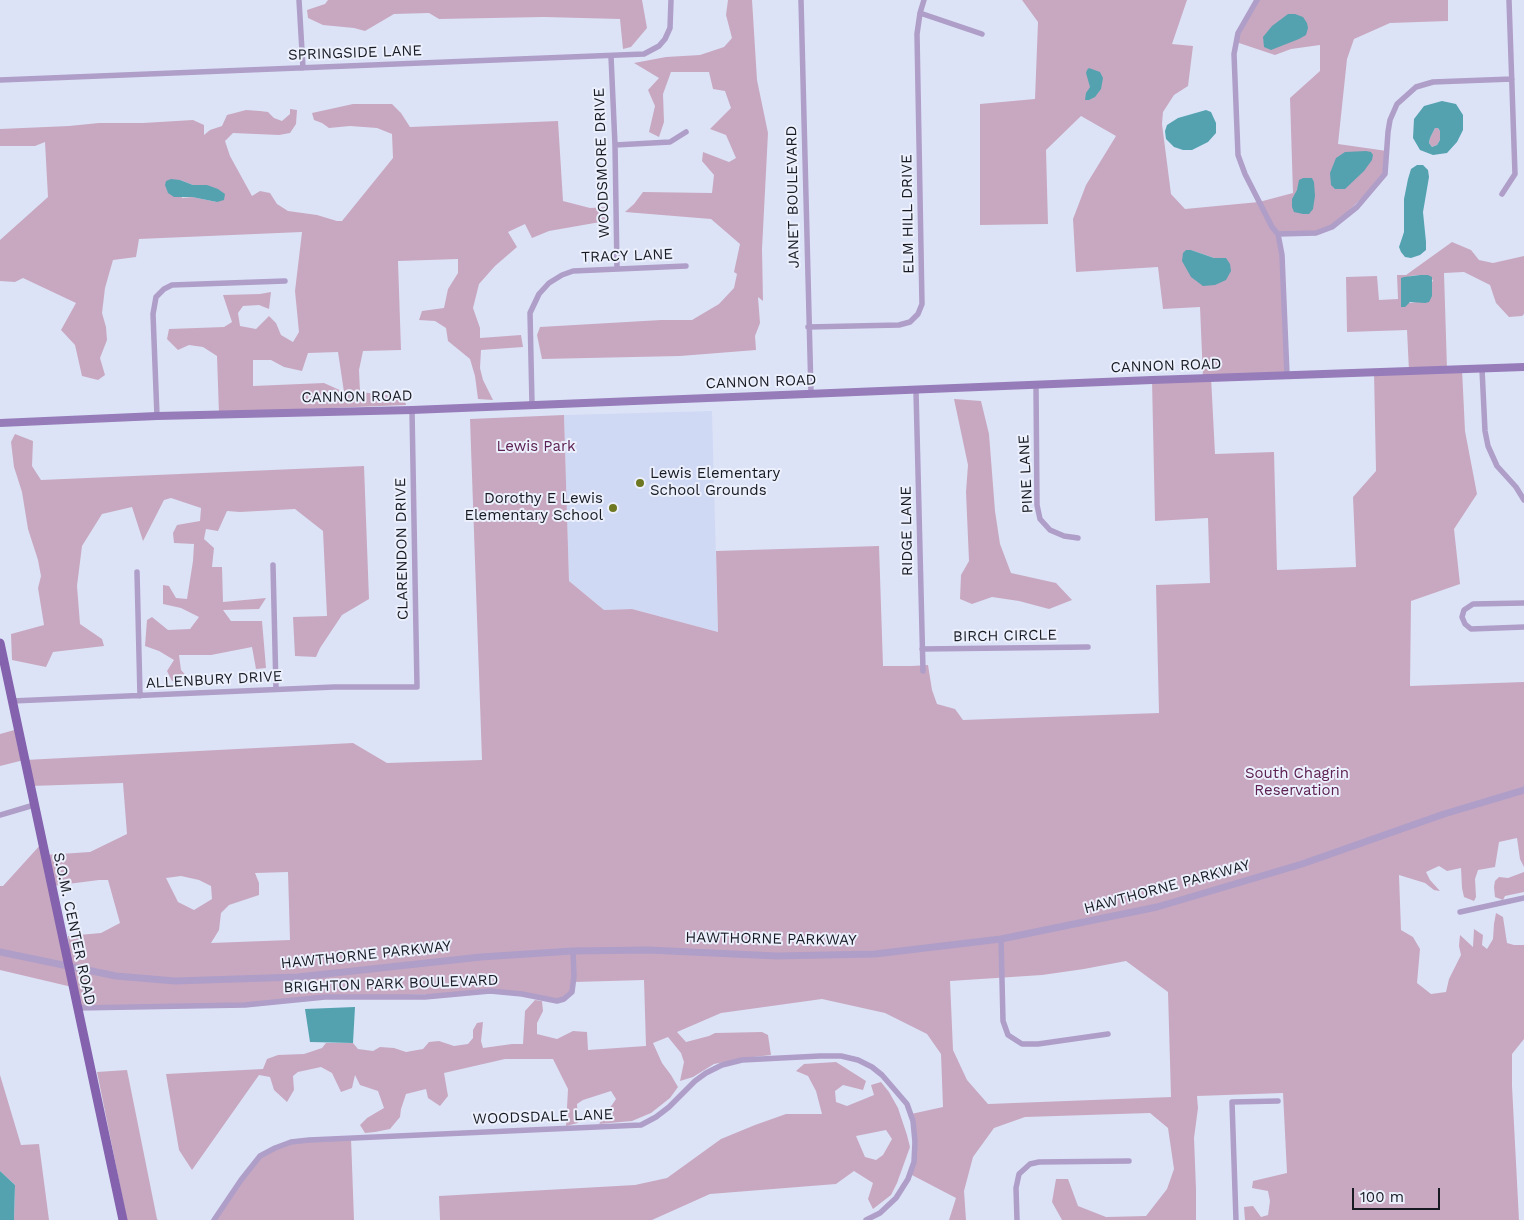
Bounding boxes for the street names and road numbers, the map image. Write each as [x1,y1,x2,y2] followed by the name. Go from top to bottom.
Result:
[288,42,422,64] street label: SPRINGSIDE LANE
[590,88,614,238] street label: WOODSMORE DRIVE
[783,126,803,268] street label: JANET BOULEVARD
[898,154,918,274] street label: ELM HILL DRIVE
[581,245,673,267] street label: TRACY LANE
[1110,355,1222,377] street label: CANNON ROAD
[705,371,817,393] street label: CANNON ROAD
[301,387,413,407] street label: CANNON ROAD
[1015,434,1037,514] street label: PINE LANE
[392,478,412,620] street label: CLARENDON DRIVE
[897,486,917,576] street label: RIDGE LANE
[953,626,1057,646] street label: BIRCH CIRCLE
[145,667,283,693] street label: ALLENBURY DRIVE
[49,851,99,1007] street label: S.O.M. CENTER ROAD
[1082,856,1252,918] street label: HAWTHORNE PARKWAY
[685,929,857,949] street label: HAWTHORNE PARKWAY
[280,937,452,973] street label: HAWTHORNE PARKWAY
[283,971,499,997] street label: BRIGHTON PARK BOULEVARD
[472,1106,614,1128] street label: WOODSDALE LANE

